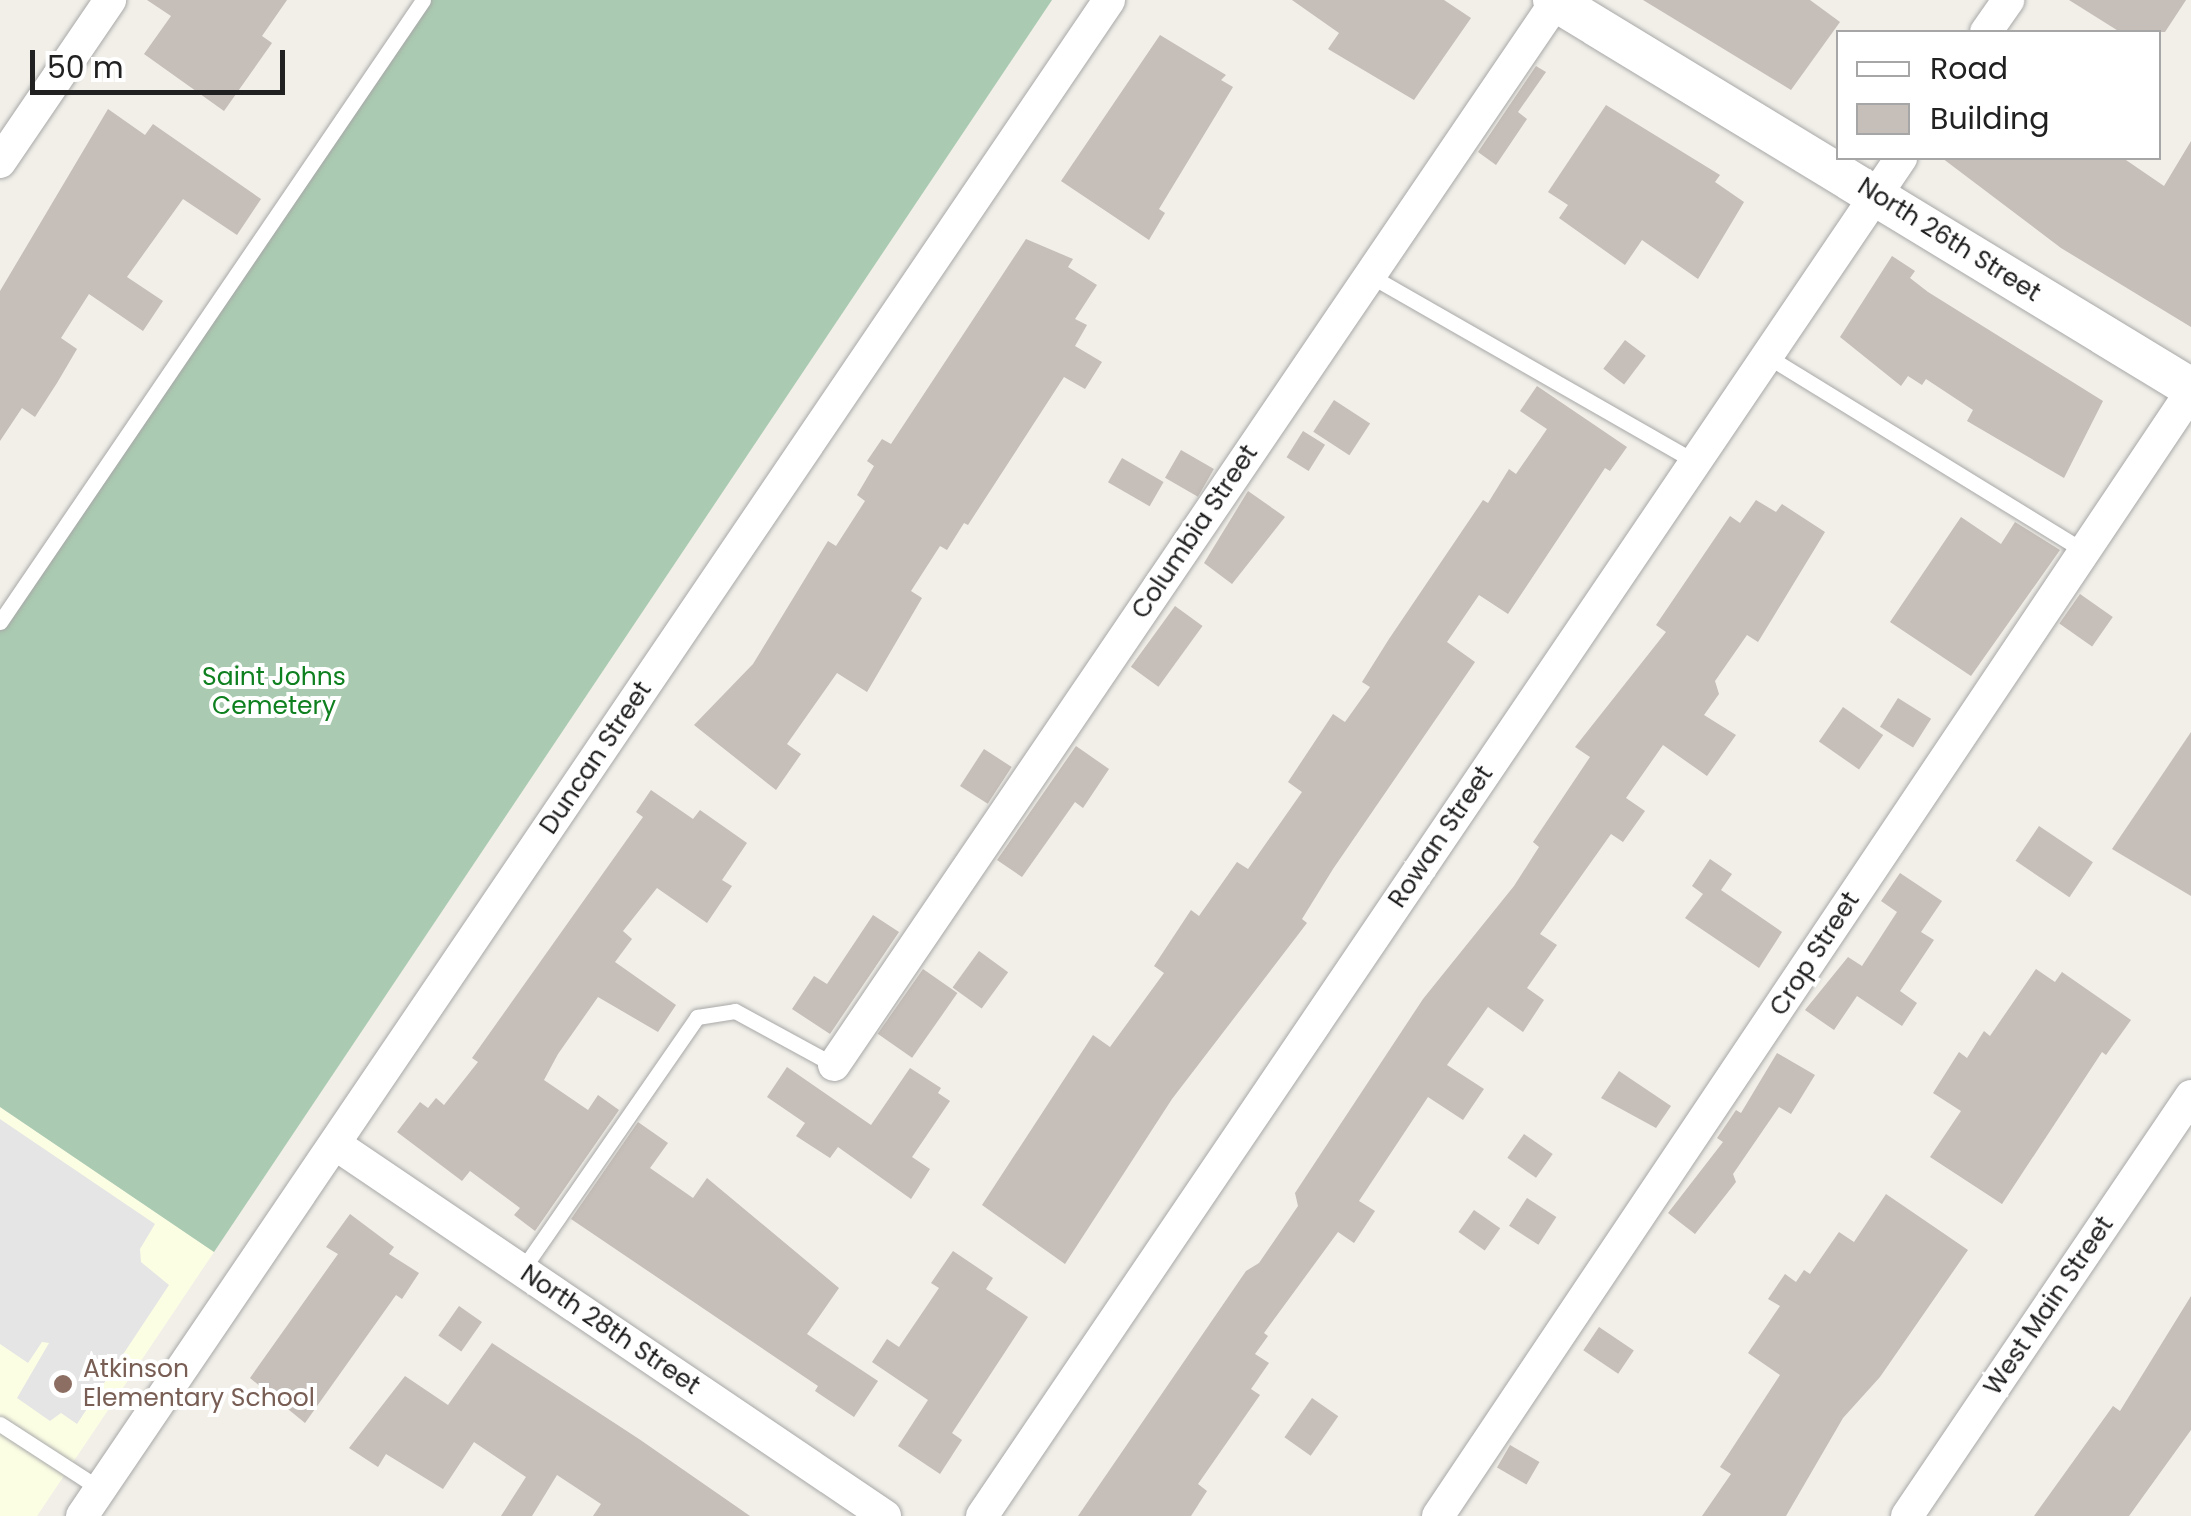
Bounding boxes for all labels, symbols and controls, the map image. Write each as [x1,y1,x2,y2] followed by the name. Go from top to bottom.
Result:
[35,30,290,92] scale bar
[1836,30,2161,160] legend
[47,46,124,89] text: 50 m
[1930,47,2008,90] text: Road
[1930,97,2050,140] text: Building
[1852,172,2046,308] street label: North 26th Street
[1126,439,1264,625] street label: Columbia Street
[202,663,346,722] park label: Saint Johns Cemetery
[534,676,658,840] street label: Duncan Street
[1383,760,1499,914] street label: Rowan Street
[1764,887,1866,1021] street label: Crop Street
[1978,1211,2120,1401] street label: West Main Street
[515,1259,705,1401] street label: North 28th Street
[83,1355,315,1414] place label: Atkinson Elementary School
[52,1373,74,1395] marker: Atkinson Elementary School

